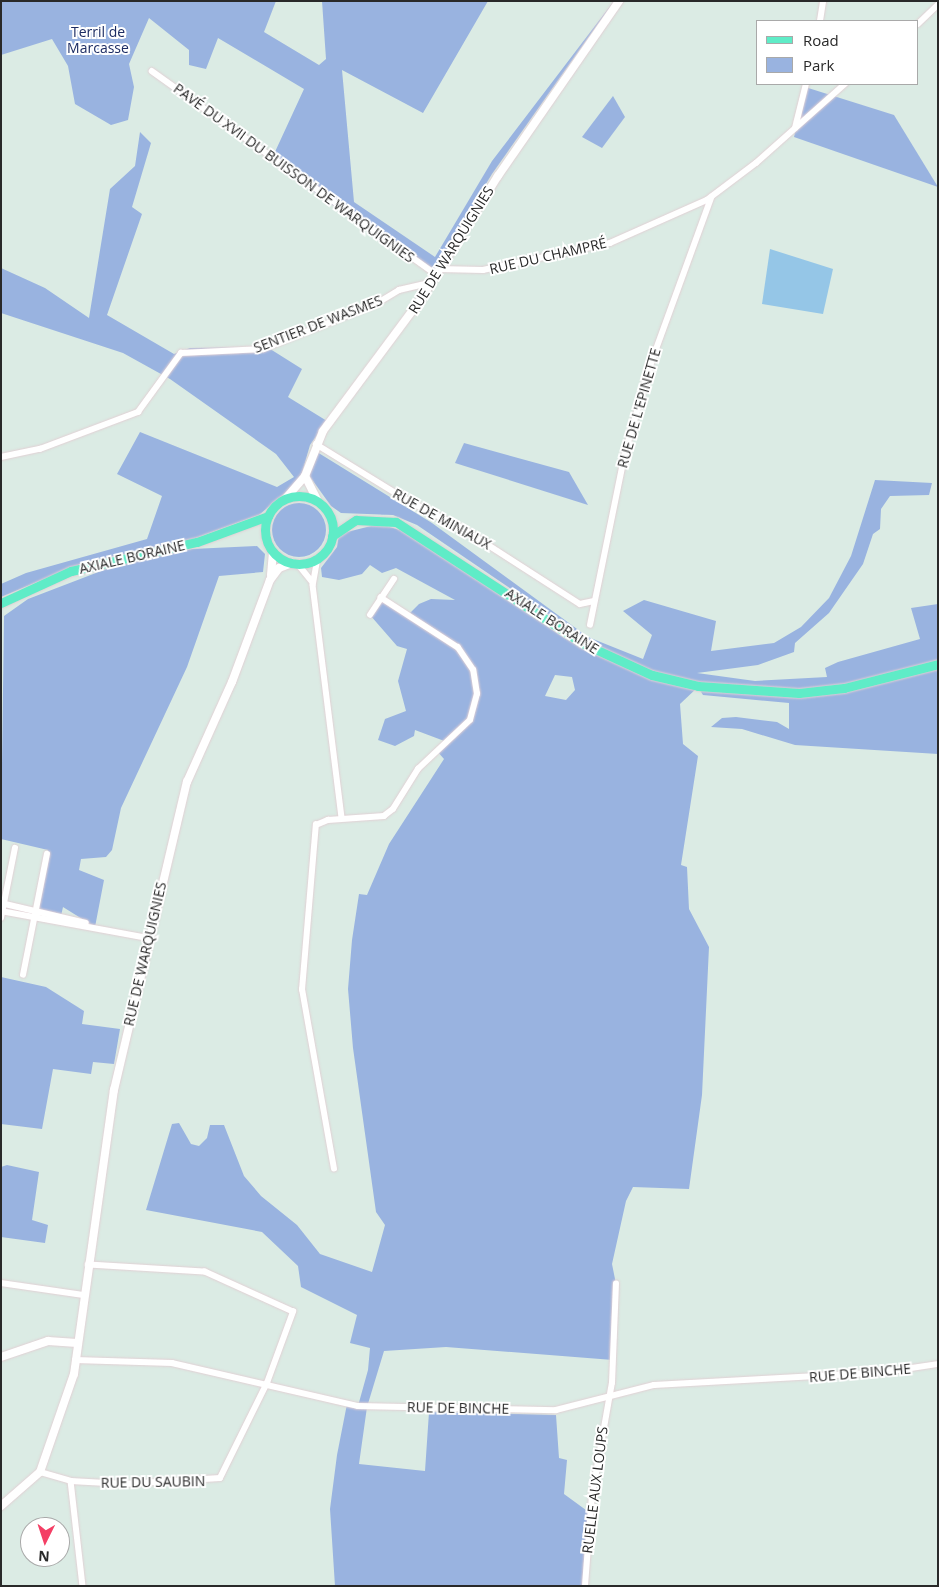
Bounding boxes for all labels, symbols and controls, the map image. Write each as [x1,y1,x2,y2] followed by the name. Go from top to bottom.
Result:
[756,20,919,85] legend
[67,24,129,56] park label: Terril de Marcasse
[803,30,839,50] text: Road
[803,55,834,75] text: Park
[170,80,418,266] street label: PAVÉ DU XVII DU BUISSON DE WARQUIGNIES
[405,183,497,317] street label: RUE DE WARQUIGNIES
[488,234,608,278] street label: RUE DU CHAMPRÉ
[251,292,385,356] street label: SENTIER DE WASMES
[614,346,664,470] street label: RUE DE L'EPINETTE
[390,485,494,553] street label: RUE DE MINIAUX
[77,537,187,577] street label: AXIALE BORAINE
[502,585,602,657] street label: AXIALE BORAINE
[120,880,170,1028] street label: RUE DE WARQUIGNIES
[808,1360,912,1386] street label: RUE DE BINCHE
[407,1399,509,1417] street label: RUE DE BINCHE
[579,1425,611,1555] street label: RUELLE AUX LOUPS
[101,1473,205,1491] street label: RUE DU SAUBIN
[20,1517,70,1567] north arrow
[38,1547,50,1566] text: N

